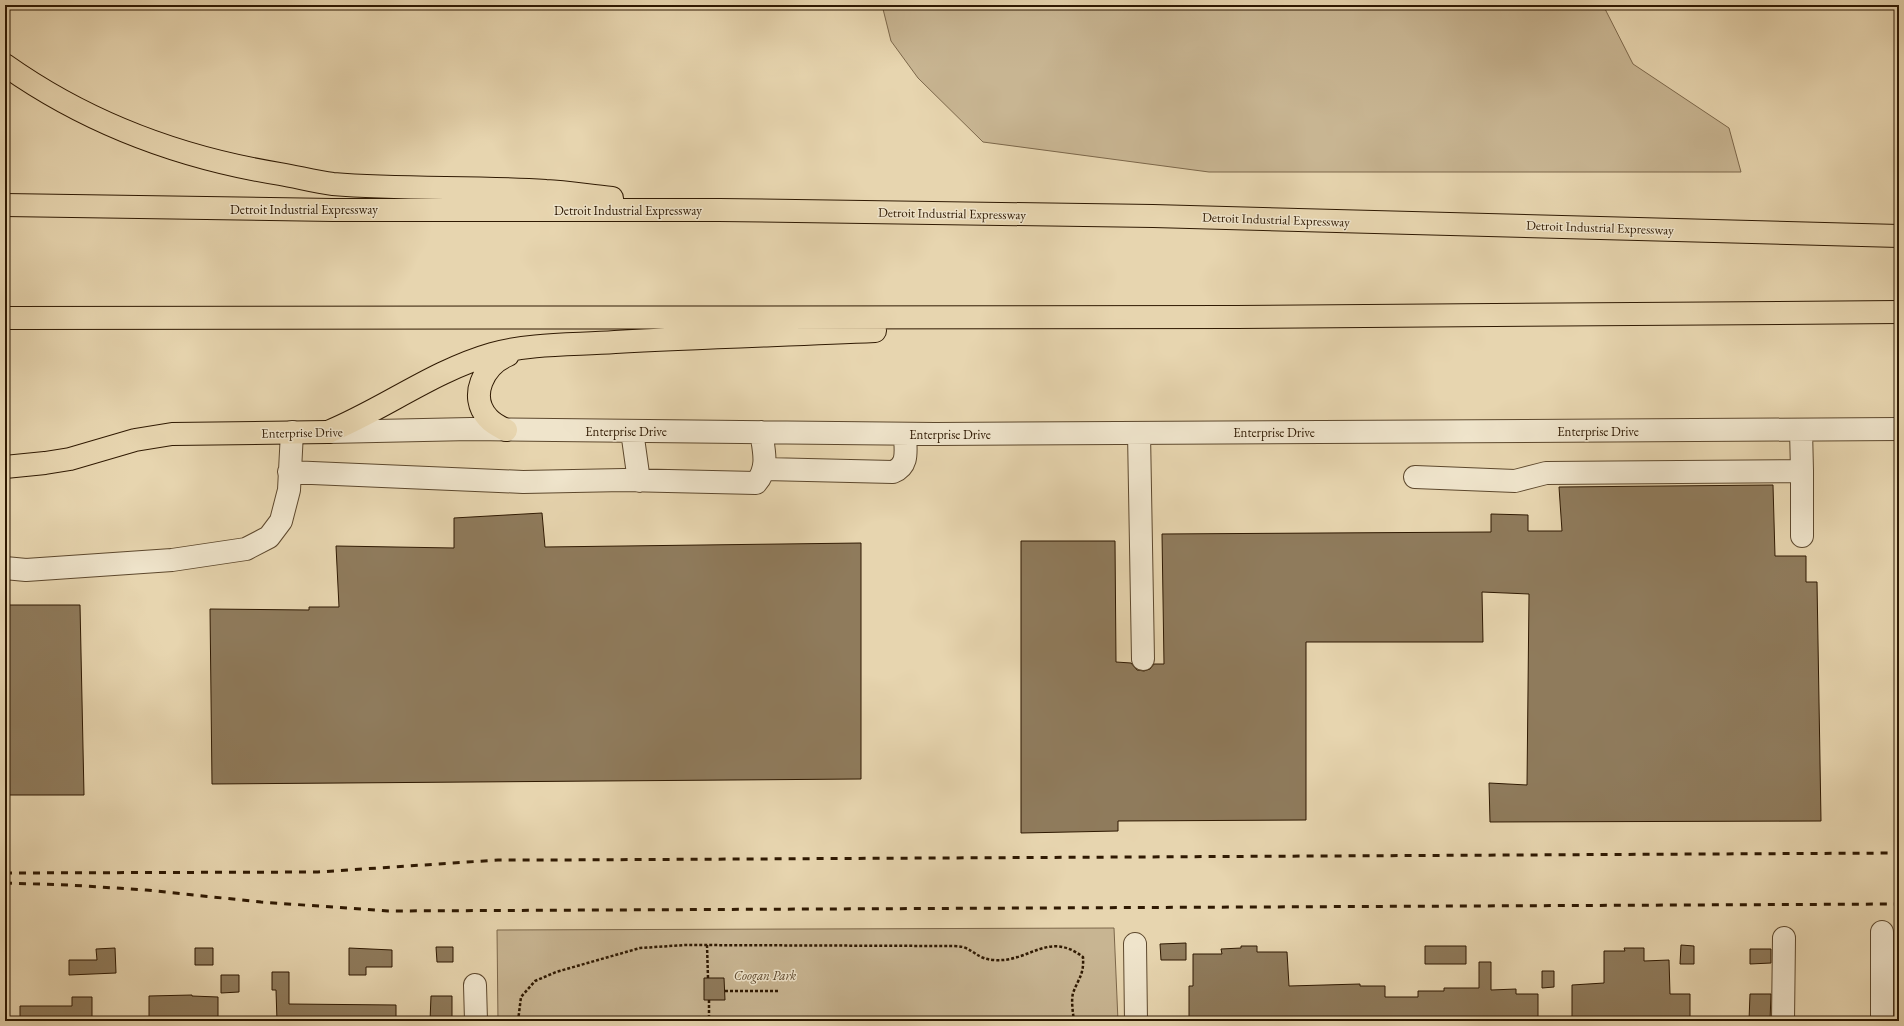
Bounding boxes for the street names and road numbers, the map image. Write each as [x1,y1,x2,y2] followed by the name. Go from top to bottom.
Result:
[230,201,378,218] street label: Detroit Industrial Expressway
[554,202,702,219] street label: Detroit Industrial Expressway
[878,204,1026,223] street label: Detroit Industrial Expressway
[1202,208,1351,231] street label: Detroit Industrial Expressway
[1526,216,1675,239] street label: Detroit Industrial Expressway
[261,423,343,442] street label: Enterprise Drive
[585,423,667,440] street label: Enterprise Drive
[1557,423,1639,440] street label: Enterprise Drive
[1233,424,1315,441] street label: Enterprise Drive
[909,426,991,443] street label: Enterprise Drive

